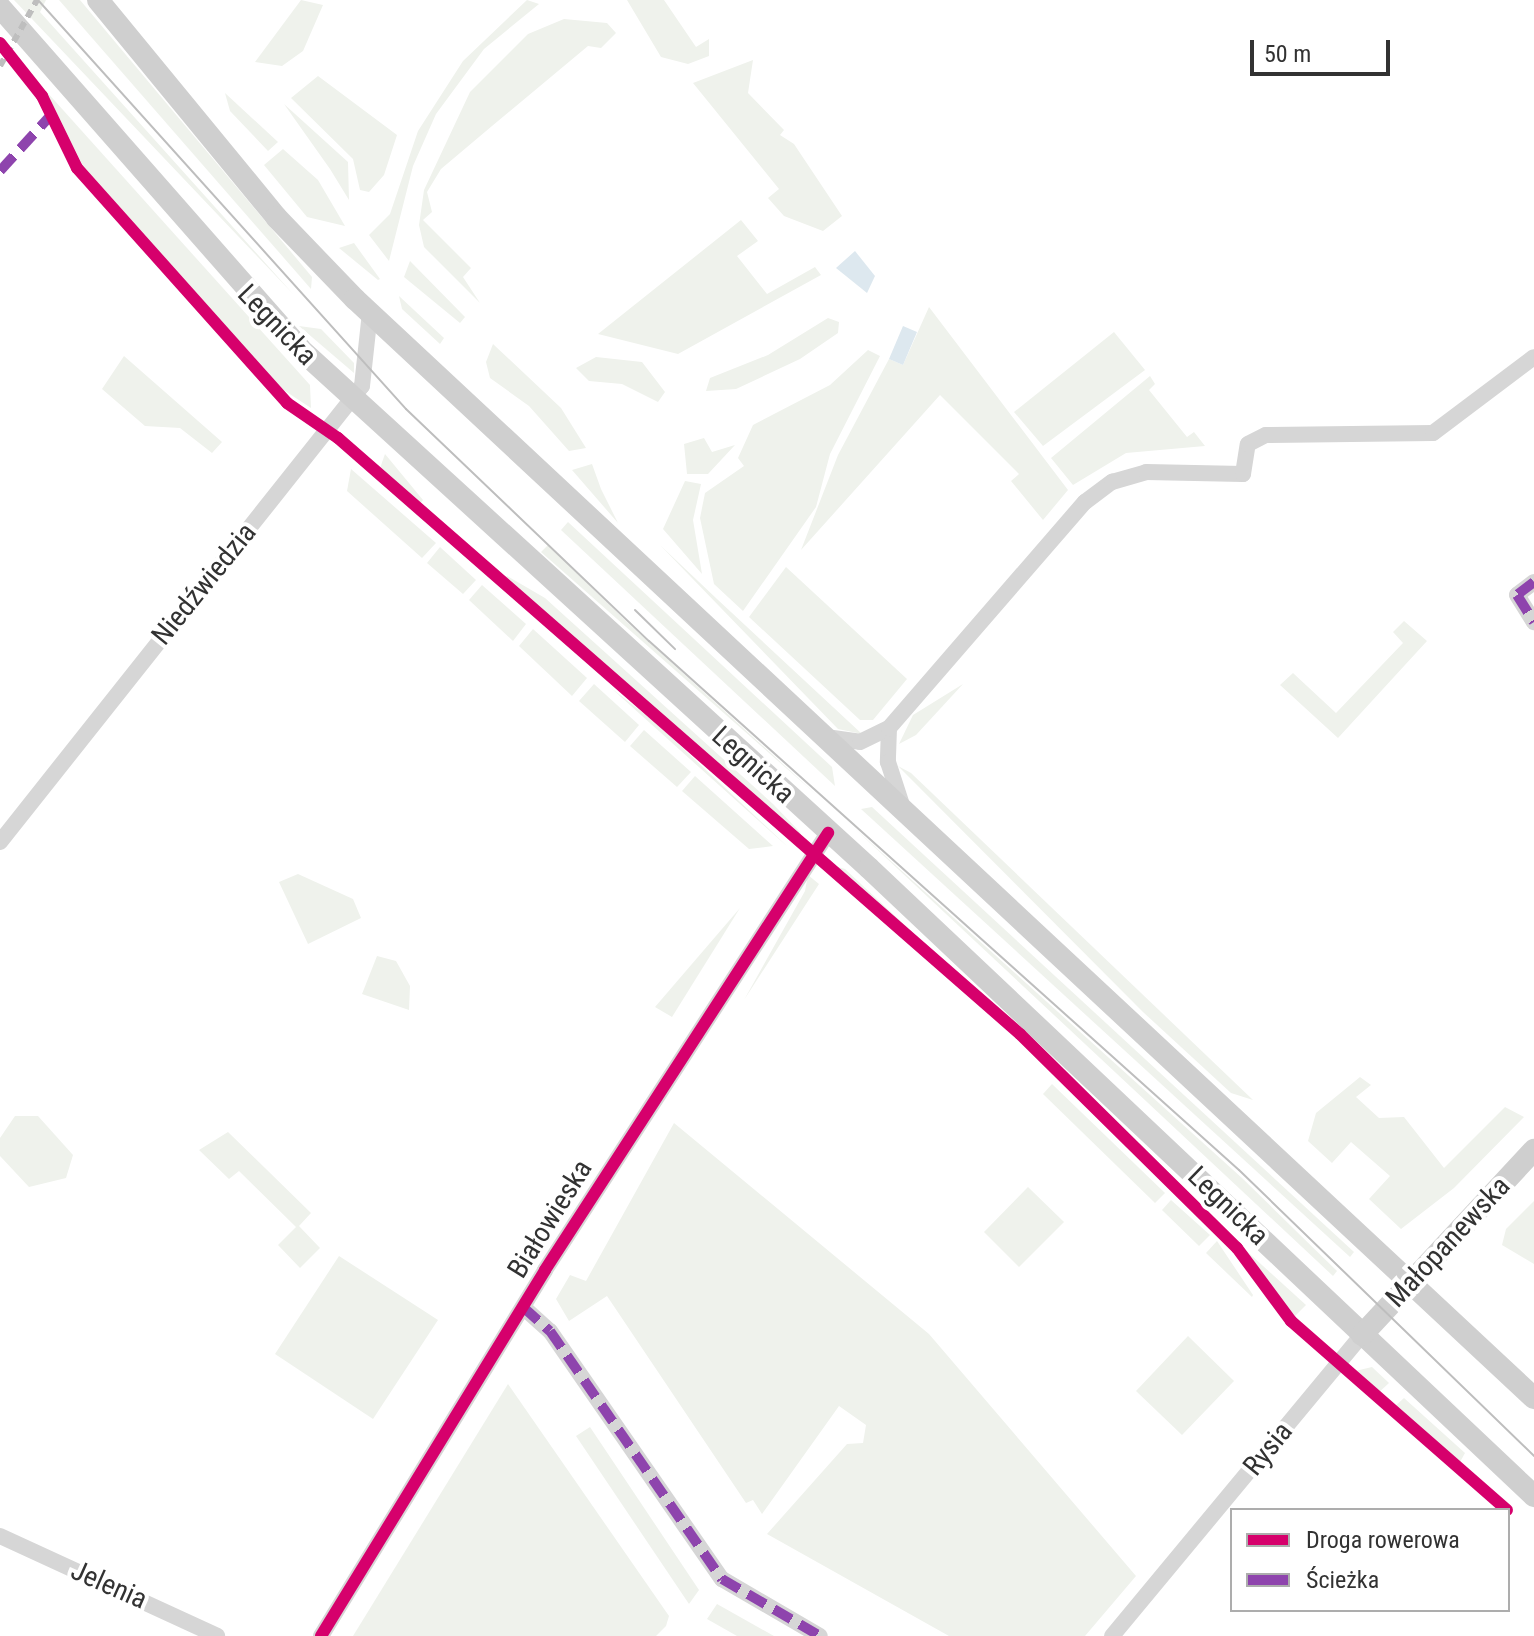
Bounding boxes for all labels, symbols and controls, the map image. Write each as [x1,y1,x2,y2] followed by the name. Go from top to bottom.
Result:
[1254,24,1394,74] scale bar
[1264,40,1311,68] text: 50 m
[230,278,324,372] street label: Legnicka
[145,516,263,652] street label: Niedźwiedzia
[705,719,801,811] street label: Legnicka
[501,1154,599,1284] street label: Białowieska
[1181,1159,1275,1253] street label: Legnicka
[1379,1170,1517,1314] street label: Małopanewska
[1236,1415,1300,1483] street label: Rysia
[1230,1508,1510,1612] legend
[1306,1526,1460,1554] text: Droga rowerowa
[66,1553,152,1617] street label: Jelenia
[1306,1566,1379,1594] text: Ścieżka

